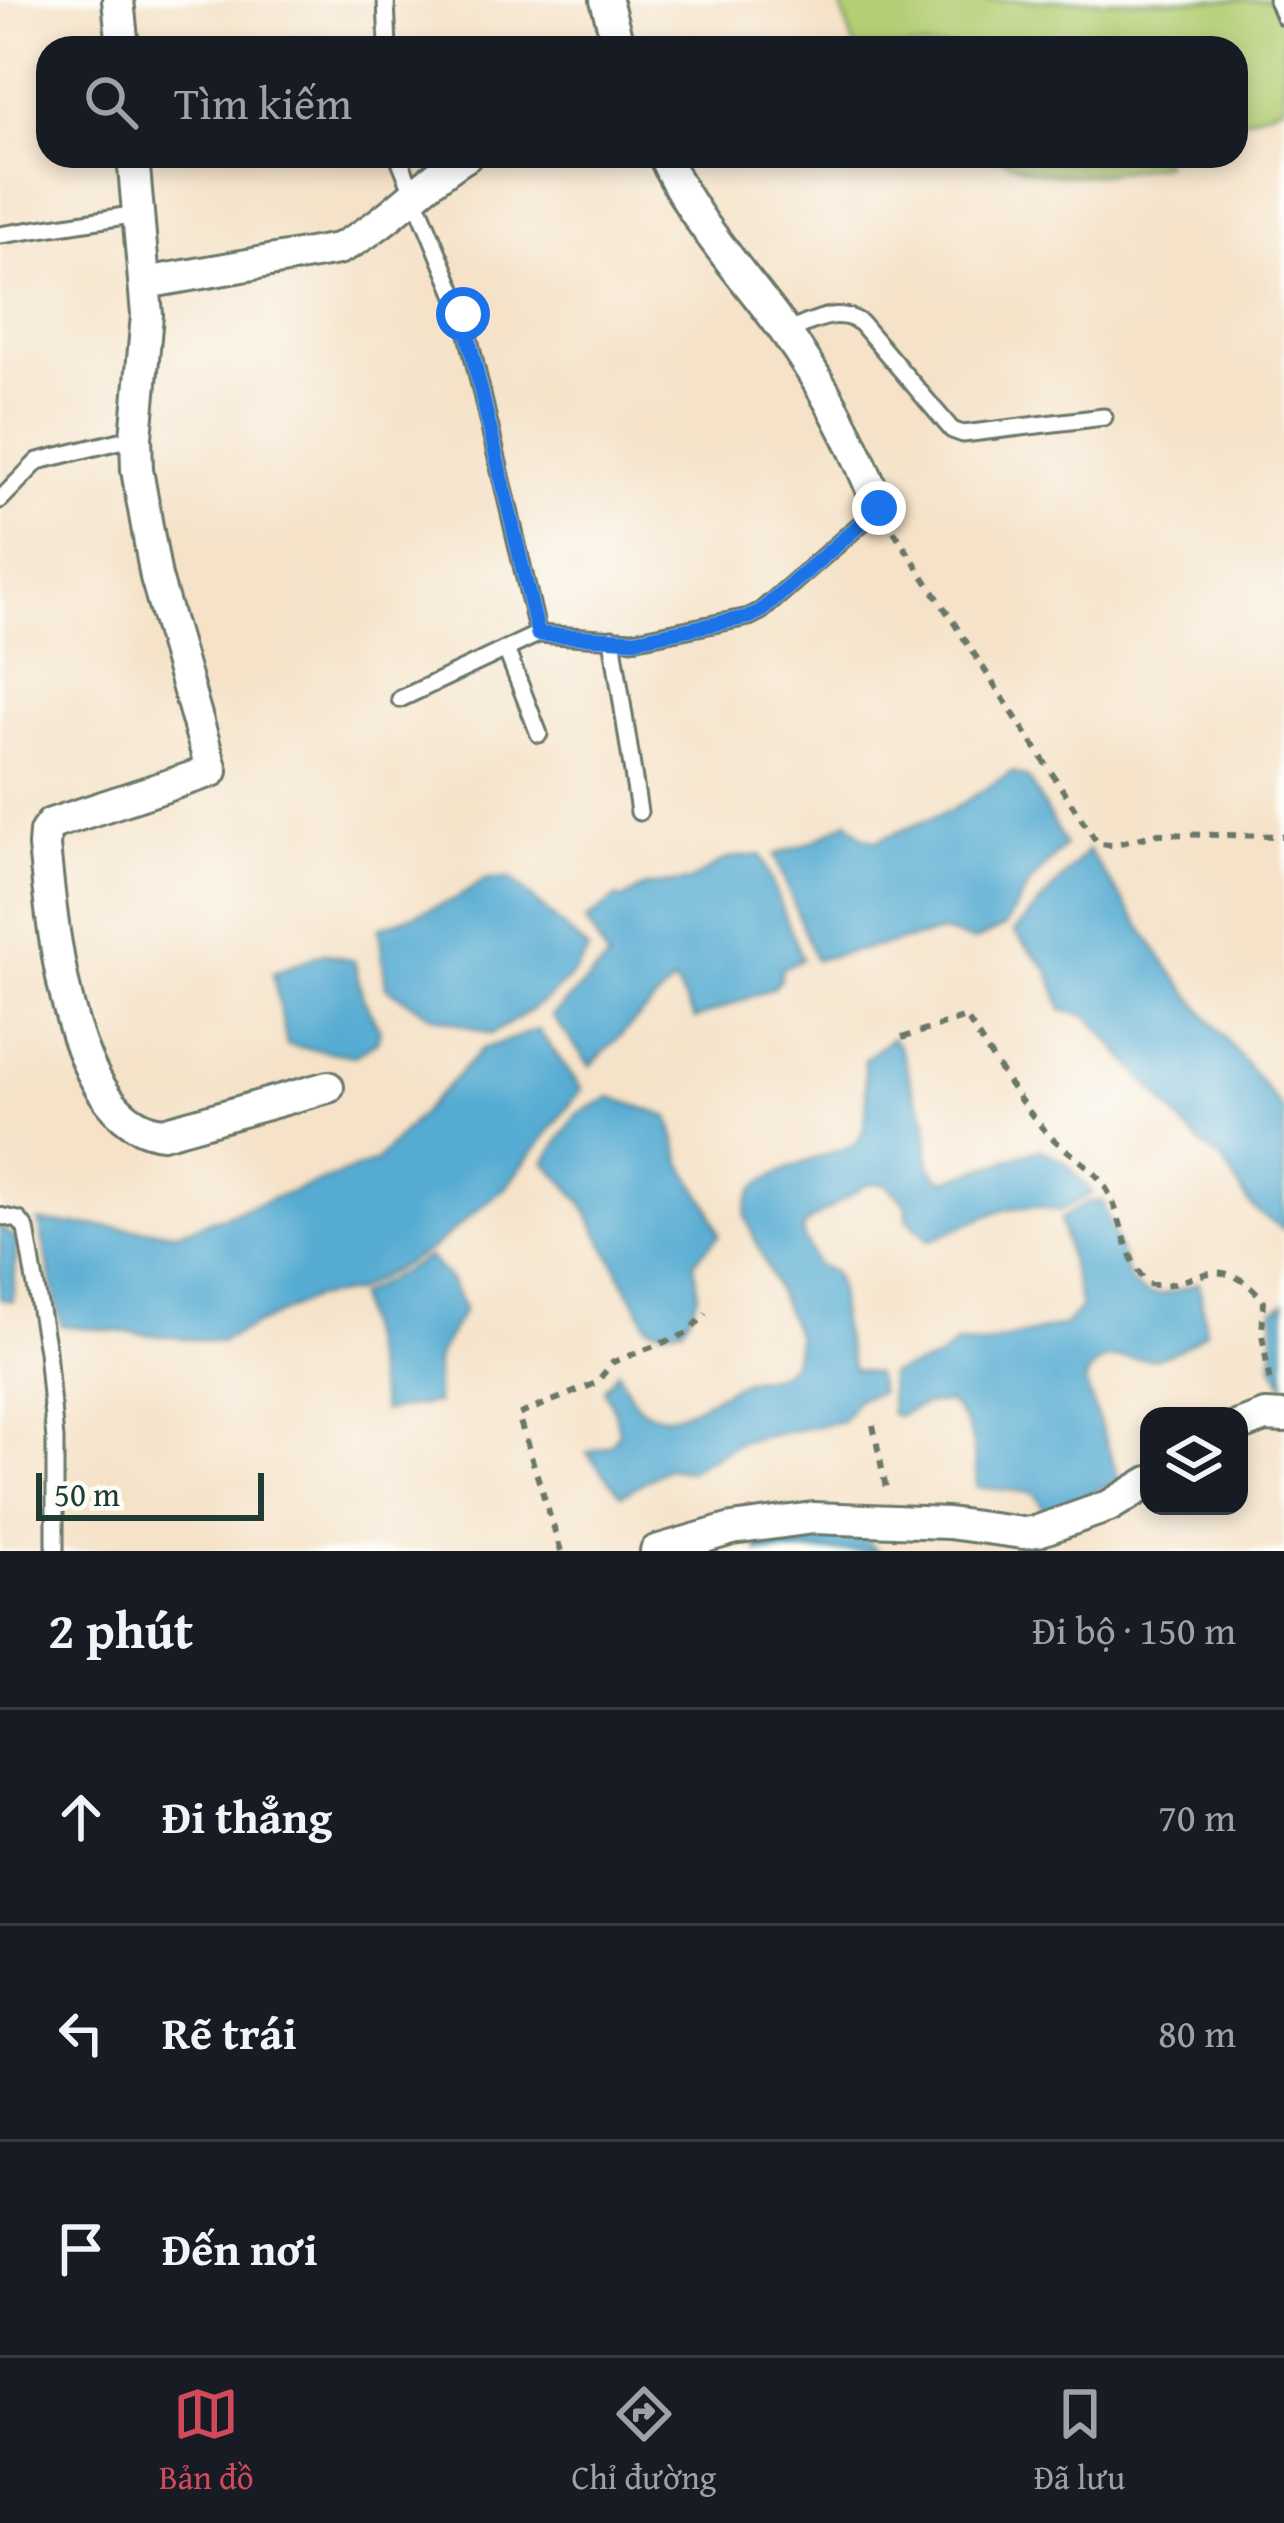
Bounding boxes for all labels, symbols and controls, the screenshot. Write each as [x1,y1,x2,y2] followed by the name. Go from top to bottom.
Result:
[36,36,1248,168] search box
[78,69,144,135] icon: search
[174,70,352,135] text: Tìm kiếm
[436,287,490,341] route start
[852,481,906,535] route end
[1140,1407,1248,1515] map controls
[1140,1407,1248,1515] button: layers
[36,1467,264,1520] scale bar
[54,1470,120,1518] text: 50 m
[48,1592,193,1667] text: 2 phút
[1032,1601,1236,1658] text: Đi bộ · 150 m
[48,1784,114,1850] icon: ahead
[162,1784,332,1849] text: Đi thẳng
[1158,1788,1236,1845] text: 70 m
[48,2000,114,2066] icon: left
[162,2000,297,2065] text: Rẽ trái
[1158,2004,1236,2061] text: 80 m
[48,2216,114,2282] icon: arrive
[162,2216,318,2281] text: Đến nơi
[159,2381,254,2501] tab: Bản đồ
[571,2381,716,2501] tab: Chỉ đường
[1034,2381,1125,2501] tab: Đã lưu

